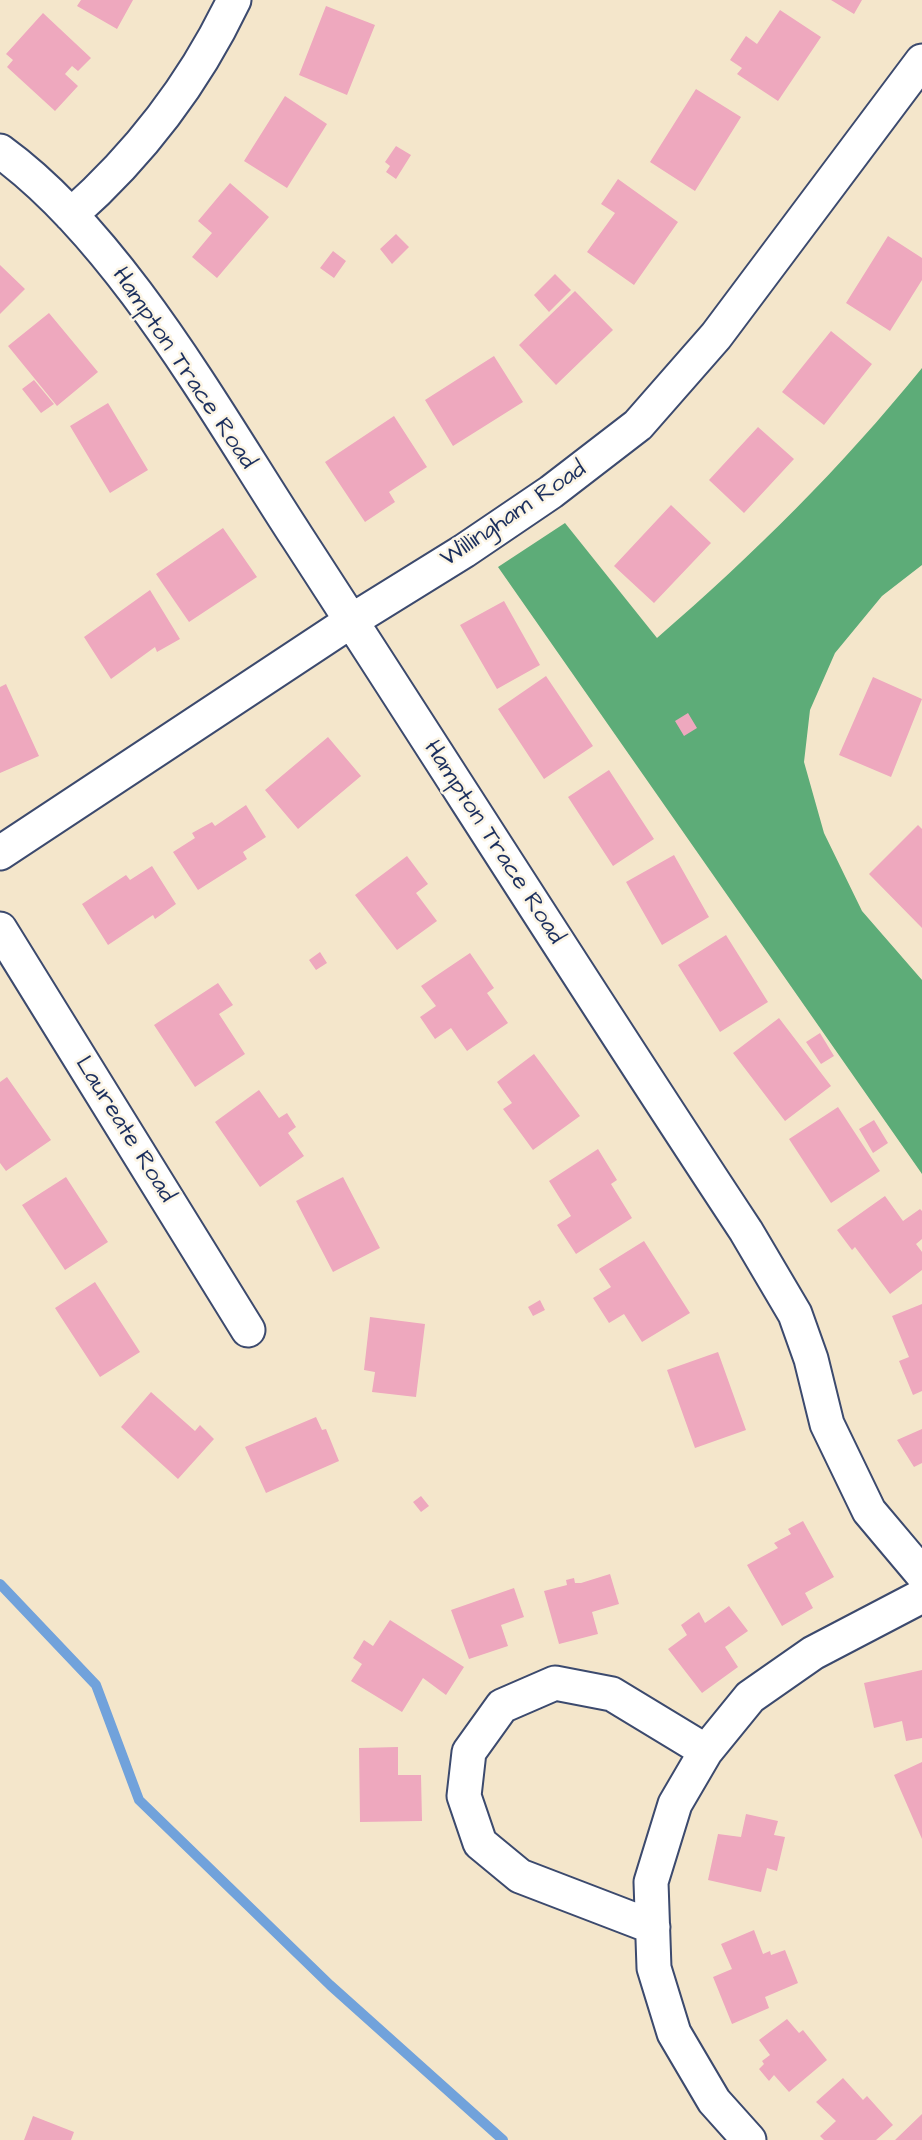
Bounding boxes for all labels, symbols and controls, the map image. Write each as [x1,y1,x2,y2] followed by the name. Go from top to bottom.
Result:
[105,263,261,475] street label: Hampton Trace Road
[436,456,592,574] street label: Willingham Road
[416,736,570,950] street label: Hampton Trace Road
[68,1052,180,1208] street label: Laureate Road

